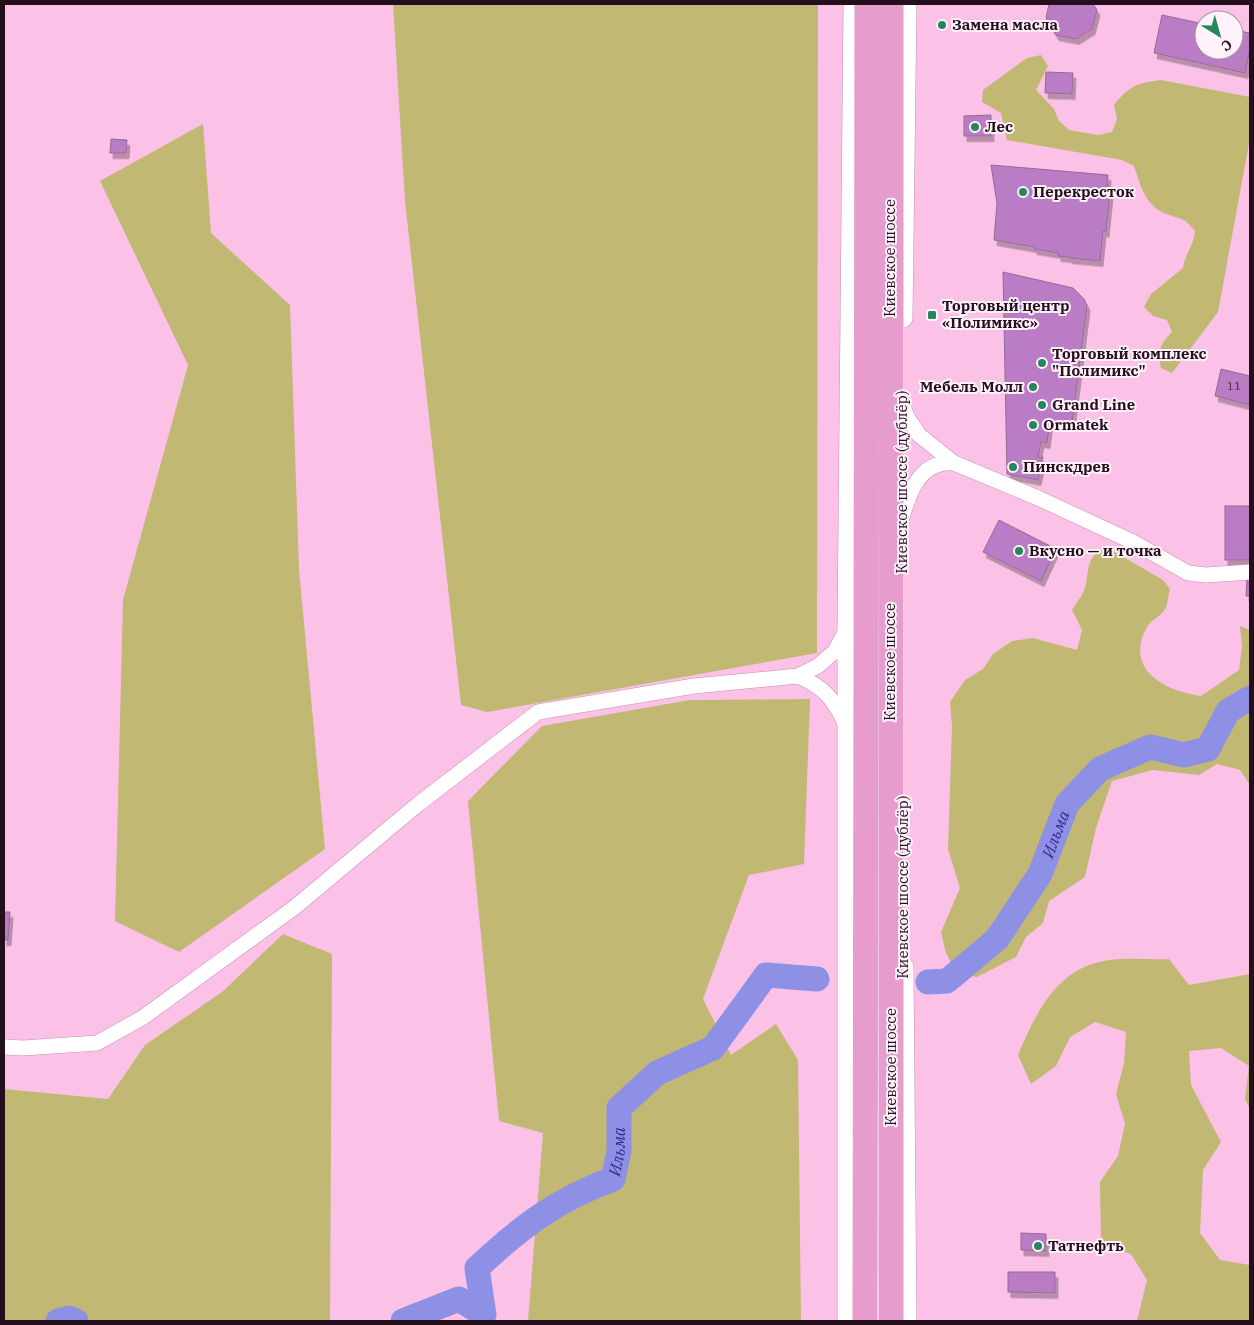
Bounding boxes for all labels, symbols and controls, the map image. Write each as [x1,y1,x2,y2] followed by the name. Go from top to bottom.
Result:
[1194,10,1244,60] north arrow
[952,15,1059,34] place label: Замена масла
[936,19,948,31] marker: Замена масла
[1218,35,1236,55] text: С
[985,117,1013,136] place label: Лес
[969,121,981,133] marker: Лес
[1033,182,1134,201] place label: Перекресток
[1017,186,1029,198] marker: Перекресток
[880,199,899,317] street label: Киевское шоссе
[942,296,1070,332] place label: Торговый центр «Полимикс»
[926,309,938,321] marker: Торговый центр «Полимикс»
[1052,344,1207,380] place label: Торговый комплекс "Полимикс"
[1036,357,1048,369] marker: Торговый комплекс "Полимикс"
[920,377,1023,396] place label: Мебель Молл
[1227,378,1241,393] house number: 11
[1027,381,1039,393] marker: Мебель Молл
[892,390,911,574] street label: Киевское шоссе (дублёр)
[1052,395,1135,414] place label: Grand Line
[1036,399,1048,411] marker: Grand Line
[1043,415,1109,434] place label: Ormatek
[1027,419,1039,431] marker: Ormatek
[1023,457,1110,476] place label: Пинскдрев
[1007,461,1019,473] marker: Пинскдрев
[1029,541,1162,560] place label: Вкусно — и точка
[1013,545,1025,557] marker: Вкусно — и точка
[880,603,899,721] street label: Киевское шоссе
[893,795,912,979] street label: Киевское шоссе (дублёр)
[1037,807,1074,862] water label: Ильма
[881,1008,900,1126] street label: Киевское шоссе
[604,1127,629,1179] water label: Ильма
[1048,1236,1124,1255] place label: Татнефть
[1032,1240,1044,1252] marker: Татнефть

